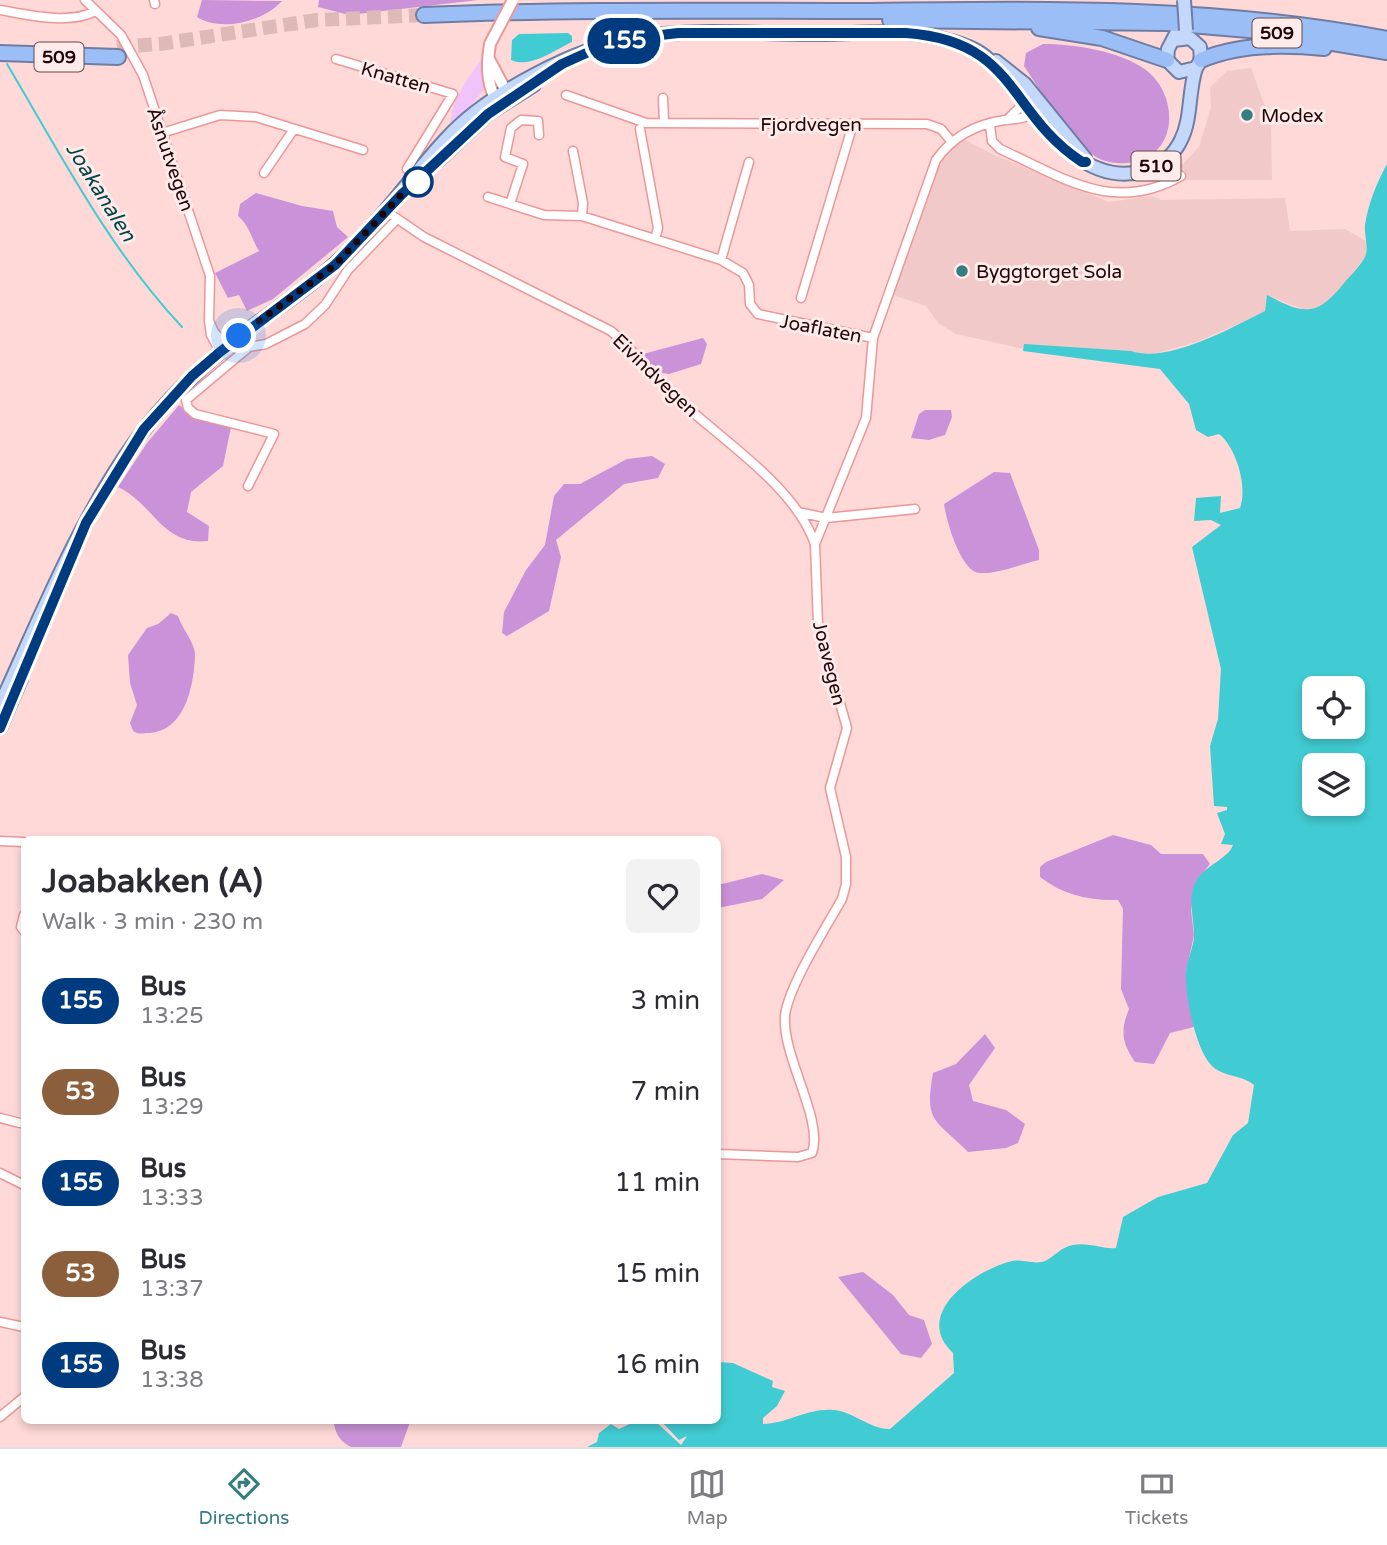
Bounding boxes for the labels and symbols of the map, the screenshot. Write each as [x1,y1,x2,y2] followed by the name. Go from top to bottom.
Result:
[584,18,664,64] line badge: 155
[1252,18,1302,48] road number: 509
[34,42,84,72] road number: 509
[358,58,433,98] street label: Knatten
[142,104,199,214] street label: Åsnutvegen
[1261,105,1324,127] place label: Modex
[1239,107,1255,123] marker: Modex
[760,114,862,136] street label: Fjordvegen
[60,138,141,247] water label: Joakanalen
[1132,152,1180,181] road number: 510
[403,167,433,197] unlabelled marker
[976,261,1122,283] place label: Byggtorget Sola
[954,263,970,279] marker: Byggtorget Sola
[778,310,864,348] street label: Joaflaten
[221,318,256,353] your location
[608,330,703,422] street label: Eivindvegen
[808,619,850,708] street label: Joavegen

